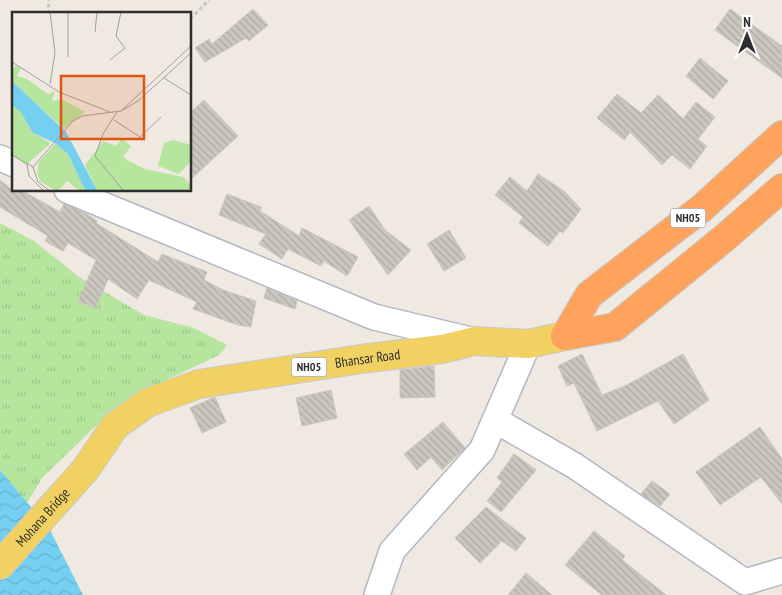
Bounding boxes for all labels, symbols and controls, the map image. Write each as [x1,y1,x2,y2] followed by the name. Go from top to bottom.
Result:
[722,10,772,60] north arrow
[12,12,191,191] inset map
[743,13,751,31] text: N
[670,208,706,228] road number: NH05
[334,345,401,372] street label: Bhansar Road
[292,358,326,377] road number: NH05
[12,484,74,550] street label: Mohana Bridge

